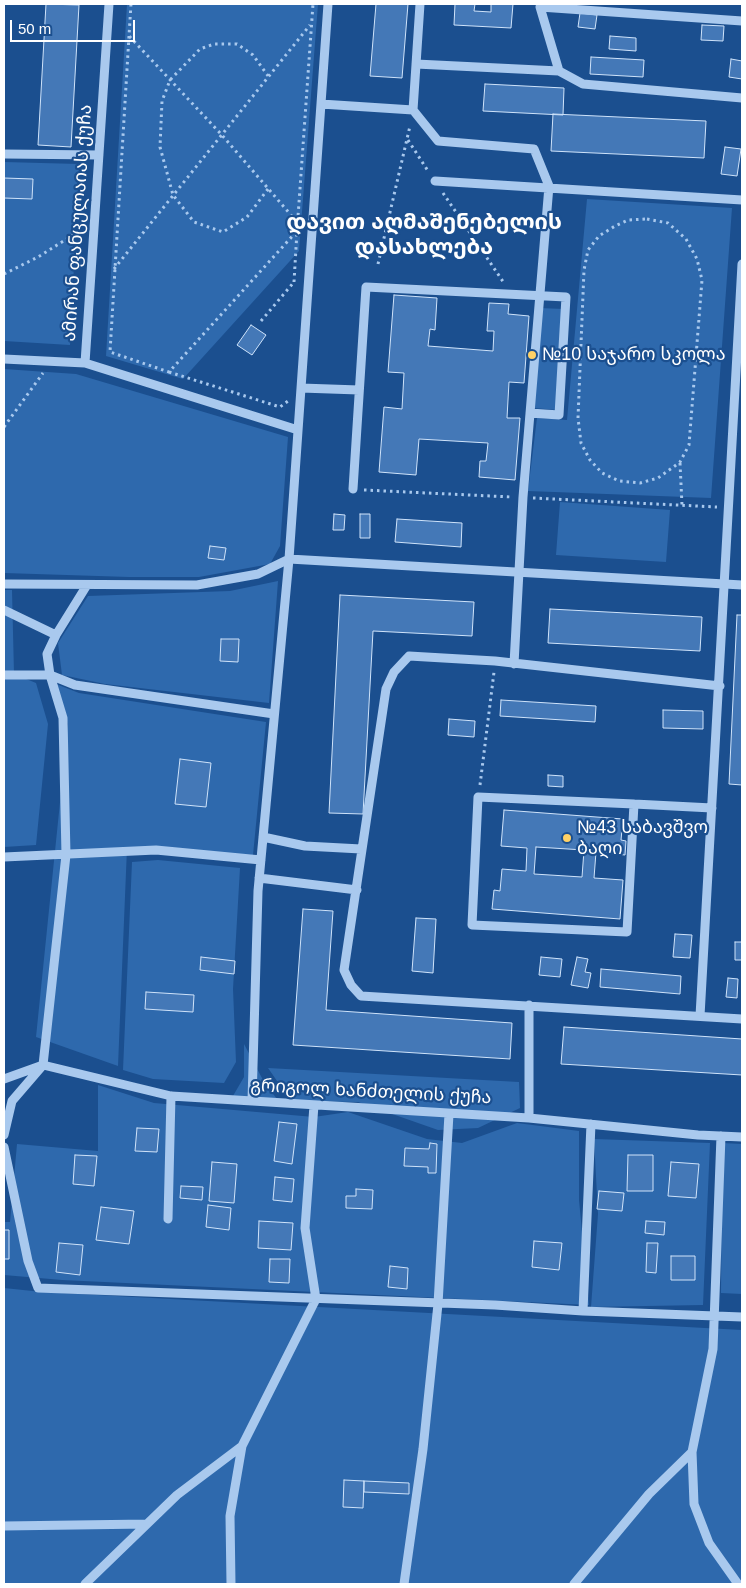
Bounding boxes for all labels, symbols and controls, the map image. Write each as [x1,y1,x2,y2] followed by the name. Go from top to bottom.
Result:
[12,10,138,42] scale bar
[18,20,51,37] text: 50 m
[59,104,97,342] street label: ამირან ფანცულაიას ქუჩა
[286,210,562,262] district label: დავით აღმაშენებელის დასახლება
[542,344,726,366] place label: №10 საჯარო სკოლა
[526,349,538,361] marker: №10 საჯარო სკოლა
[577,817,708,860] place label: №43 საბავშვო ბაღი
[561,832,573,844] marker: №43 საბავშვო ბაღი
[250,1075,492,1109] street label: გრიგოლ ხანძთელის ქუჩა

